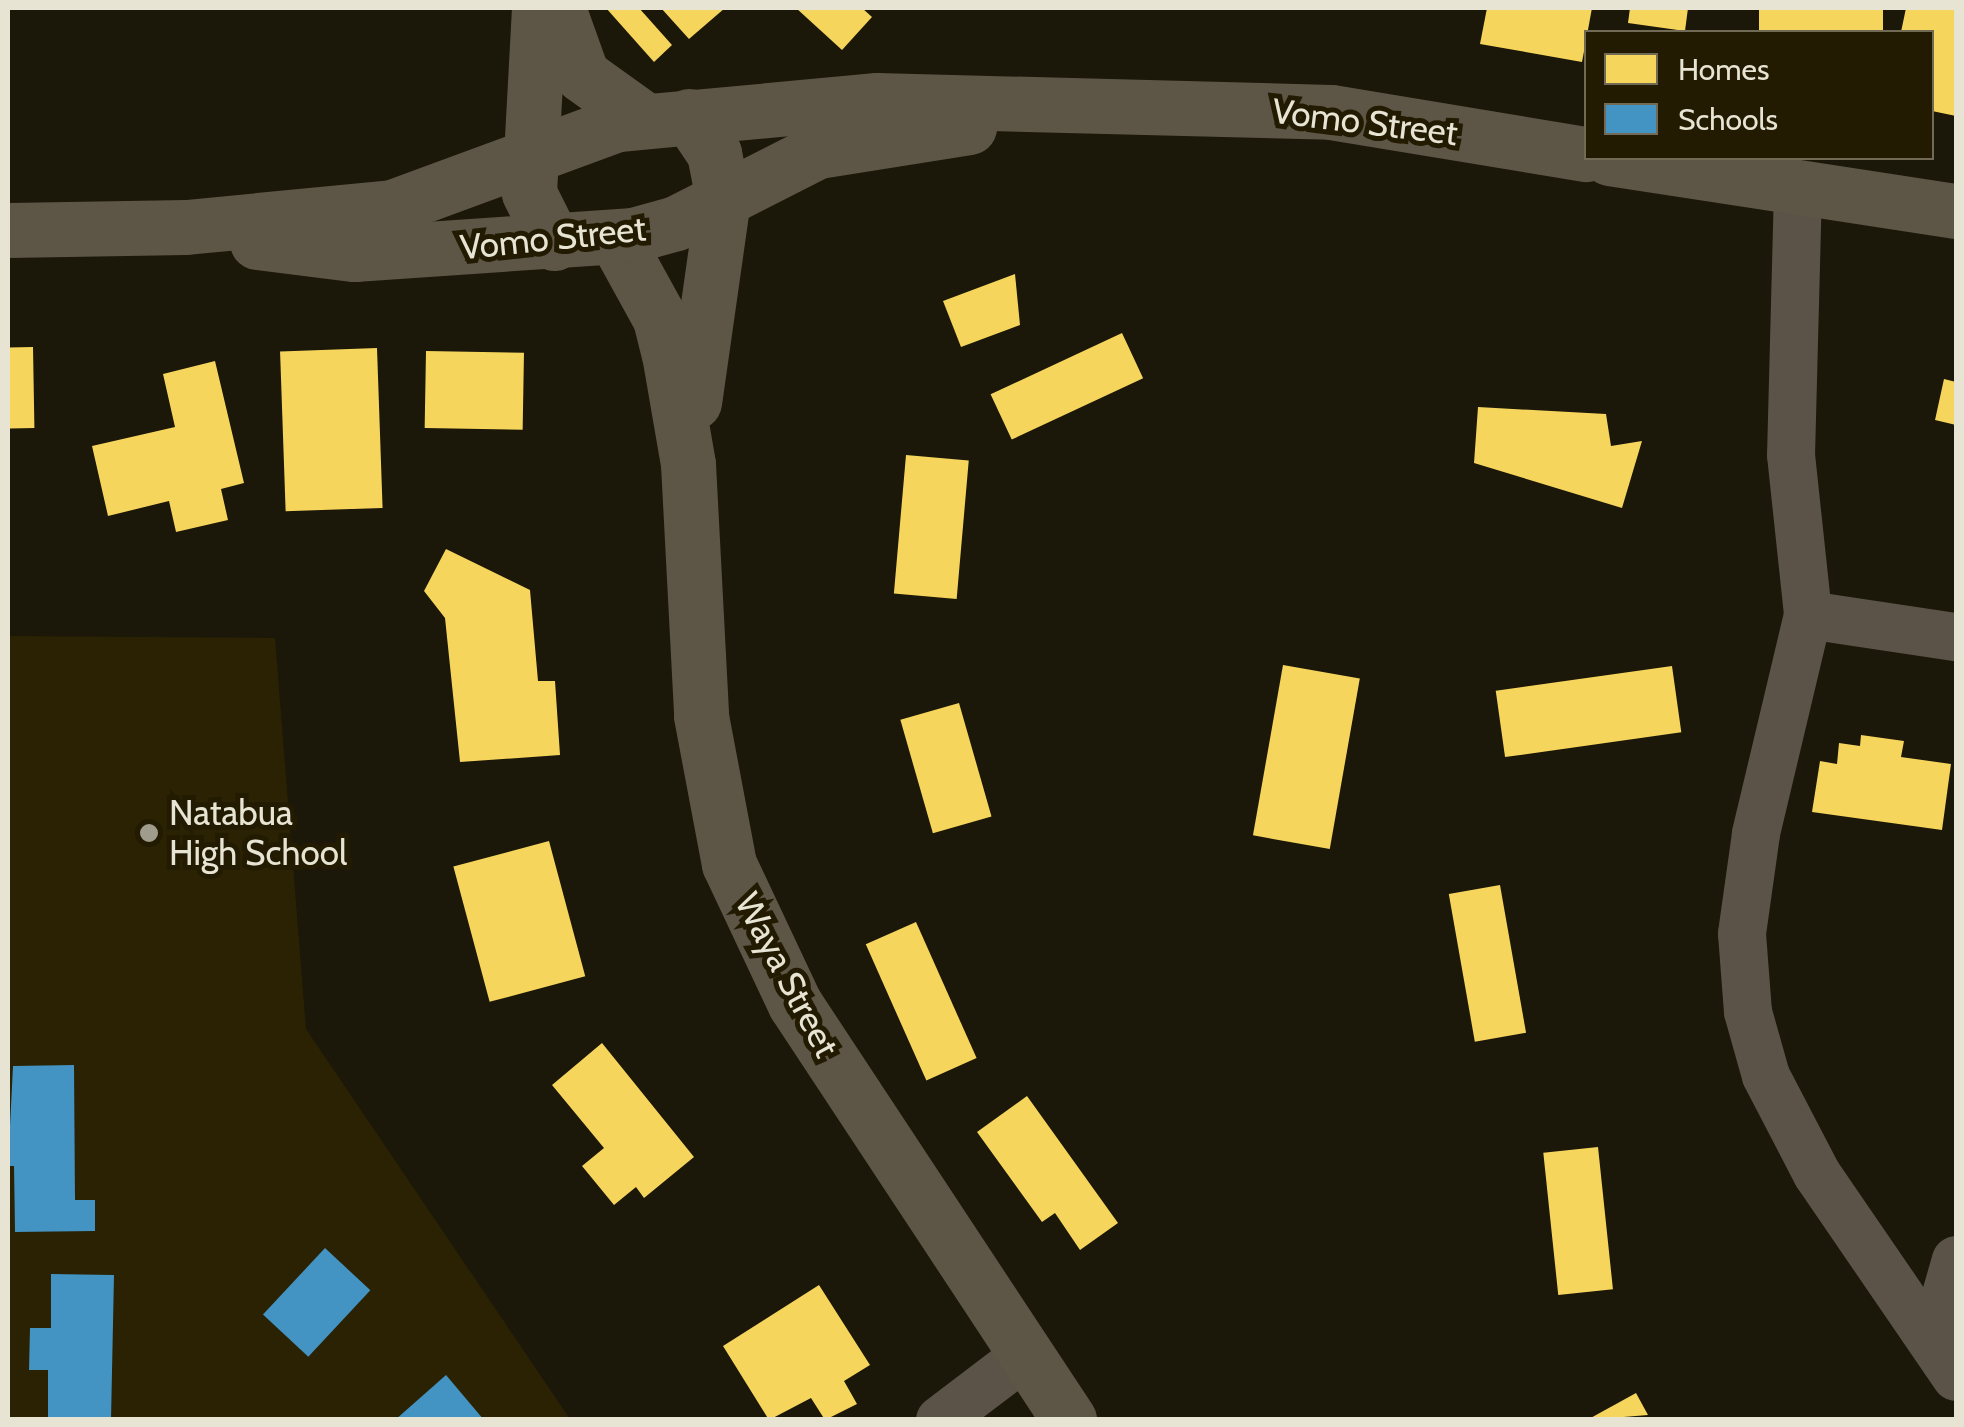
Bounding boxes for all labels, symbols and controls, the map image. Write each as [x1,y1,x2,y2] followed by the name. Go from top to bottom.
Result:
[1584,30,1934,160] legend
[1678,51,1769,88] text: Homes
[1270,90,1460,154] street label: Vomo Street
[1678,101,1778,138] text: Schools
[458,207,648,269] street label: Vomo Street
[169,792,347,874] place label: Natabua High School
[138,822,160,844] marker: Natabua High School
[726,886,848,1064] street label: Waya Street

